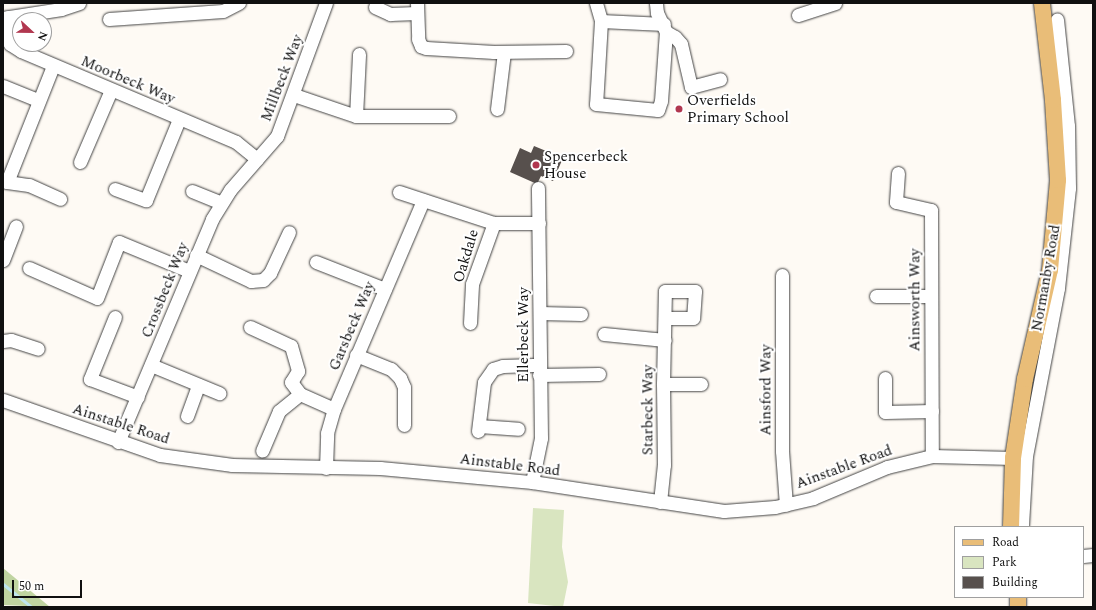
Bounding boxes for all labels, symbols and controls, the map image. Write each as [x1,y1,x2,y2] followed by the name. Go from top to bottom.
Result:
[12,12,52,52] north arrow
[33,29,52,44] text: N
[257,32,307,124] street label: Millbeck Way
[78,52,178,108] street label: Moorbeck Way
[687,91,789,126] place label: Overfields Primary School
[674,104,684,114] marker: Overfields Primary School
[544,147,628,182] place label: Spencerbeck House
[531,160,541,170] marker: Spencerbeck House
[1028,223,1064,333] street label: Normanby Road
[449,227,483,285] street label: Oakdale
[138,240,192,340] street label: Crossbeck Way
[906,248,924,352] street label: Ainsworth Way
[325,279,379,373] street label: Garsbeck Way
[515,287,533,383] street label: Ellerbeck Way
[757,344,775,436] street label: Ainsford Way
[639,365,657,455] street label: Starbeck Way
[70,400,172,448] street label: Ainstable Road
[793,441,895,493] street label: Ainstable Road
[459,450,561,480] street label: Ainstable Road
[954,526,1084,598] legend
[992,533,1019,552] text: Road
[992,553,1017,572] text: Park
[14,572,84,598] scale bar
[992,573,1038,592] text: Building
[19,577,44,596] text: 50 m

